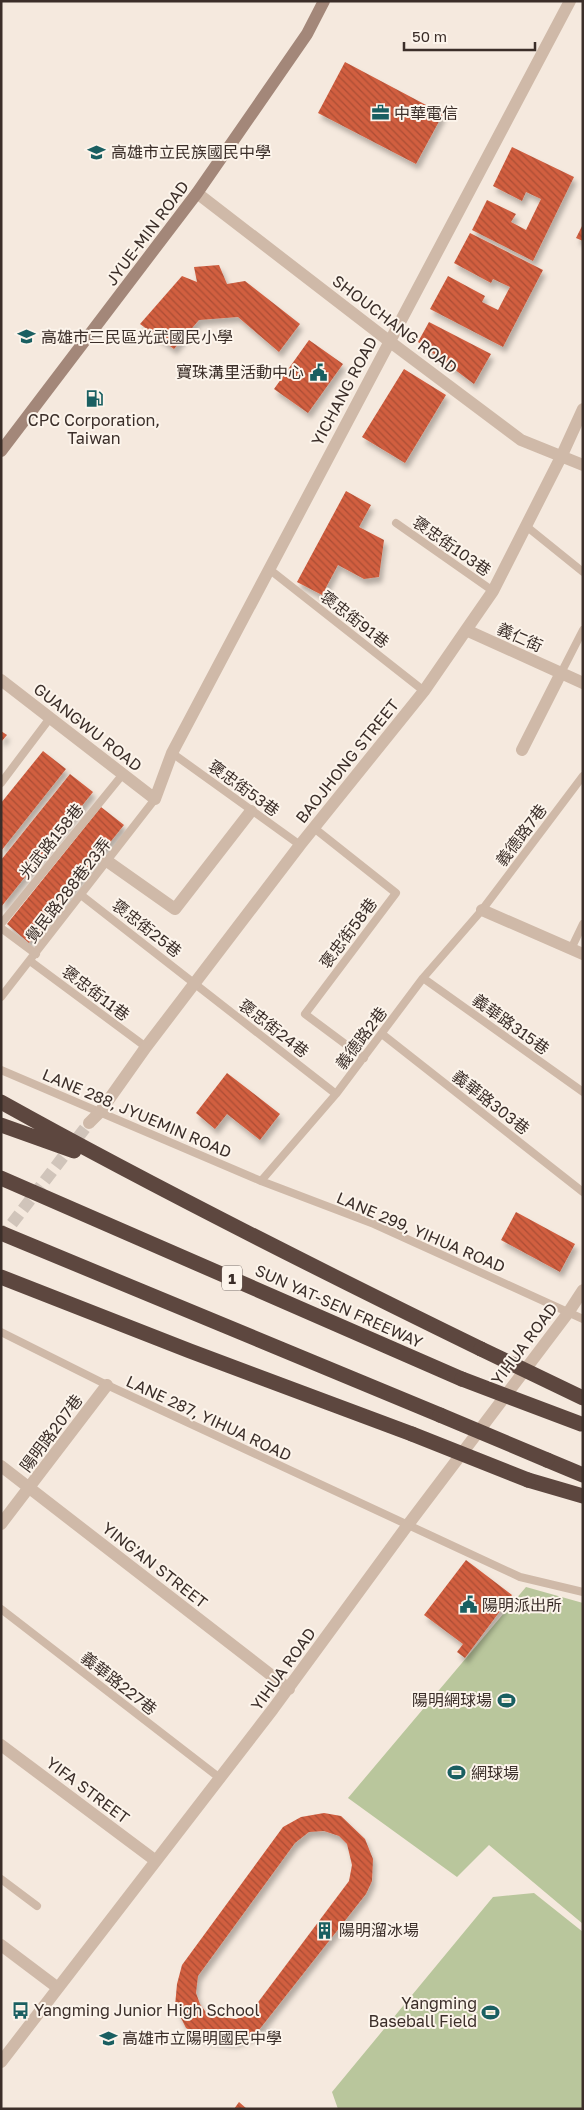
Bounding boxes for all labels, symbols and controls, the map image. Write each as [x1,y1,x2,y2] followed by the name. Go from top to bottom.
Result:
[404,20,535,52] scale bar
[412,27,447,45] text: 50 m
[370,103,390,123] office icon: 中華電信
[394,103,458,123] place label: 中華電信
[87,142,107,162] school or university icon: 高雄市立民族國民中學
[111,142,271,162] place label: 高雄市立民族國民中學
[101,177,193,289] street label: JYUE-MIN ROAD
[329,270,461,378] street label: SHOUCHANG ROAD
[17,327,37,347] school or university icon: 高雄市三民區光武國民小學
[41,327,233,347] place label: 高雄市三民區光武國民小學
[307,333,381,449] street label: YICHANG ROAD
[176,362,304,382] place label: 寶珠溝里活動中心
[308,362,328,382] public building icon: 寶珠溝里活動中心
[84,389,104,409] fuel station icon: CPC Corporation, Taiwan
[28,410,160,448] place label: CPC Corporation, Taiwan
[409,512,495,580] street label: 褒忠街103巷
[317,586,393,652] street label: 褒忠街91巷
[494,618,546,656] street label: 義仁街
[30,679,146,775] street label: GUANGWU ROAD
[291,695,403,827] street label: BAOJHONG STREET
[205,756,283,820] street label: 褒忠街53巷
[15,799,87,883] street label: 光武路158巷
[491,800,551,870] street label: 義德路7巷
[21,834,115,946] street label: 覺民路288巷23弄
[315,894,381,972] street label: 褒忠街58巷
[108,895,186,961] street label: 褒忠街25巷
[58,961,134,1025] street label: 褒忠街11巷
[469,989,553,1059] street label: 義華路315巷
[235,995,313,1061] street label: 褒忠街24巷
[331,1003,391,1073] street label: 義德路2巷
[39,1064,235,1162] street label: LANE 288, JYUEMIN ROAD
[448,1066,534,1138] street label: 義華路303巷
[334,1187,508,1277] street label: LANE 299, YIHUA ROAD
[252,1260,427,1352] street label: SUN YAT-SEN FREEWAY
[222,1266,242,1290] road number: 1
[487,1299,561,1389] street label: YIHUA ROAD
[123,1371,295,1465] street label: LANE 287, YIHUA ROAD
[15,1390,87,1476] street label: 陽明路207巷
[98,1518,212,1612] street label: YING'AN STREET
[458,1595,478,1615] public building icon: 陽明派出所
[482,1595,562,1615] place label: 陽明派出所
[246,1624,320,1714] street label: YIHUA ROAD
[77,1647,161,1719] street label: 義華路227巷
[412,1690,492,1710] place label: 陽明網球場
[496,1690,516,1710] sports icon: 陽明網球場
[42,1752,134,1828] street label: YIFA STREET
[447,1763,467,1783] sports icon: 網球場
[471,1763,519,1783] place label: 網球場
[315,1920,335,1940] building icon: 陽明溜冰場
[339,1920,419,1940] place label: 陽明溜冰場
[368,1993,477,2031] place label: Yangming Baseball Field
[10,2000,30,2020] bus stop icon: Yangming Junior High School
[34,2000,260,2020] place label: Yangming Junior High School
[481,2002,501,2022] sports icon: Yangming Baseball Field
[98,2028,118,2048] school or university icon: 高雄市立陽明國民中學
[122,2028,282,2048] place label: 高雄市立陽明國民中學

